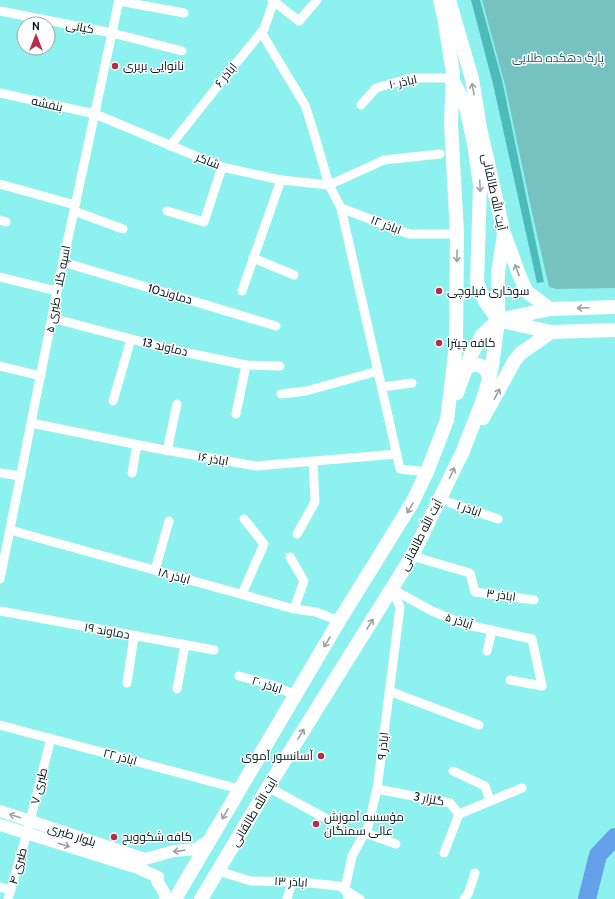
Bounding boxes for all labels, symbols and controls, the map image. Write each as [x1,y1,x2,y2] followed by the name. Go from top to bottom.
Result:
[16,16,56,56] north arrow
[65,16,95,37] street label: کیانی
[32,19,40,33] text: N
[512,50,605,67] park label: پارک دهکده طلایی
[123,58,184,73] place label: نانوایی بربری
[211,59,240,90] street label: اباذر ۶
[110,61,120,71] marker: نانوایی بربری
[387,71,418,92] street label: اباذر ۱۰
[469,83,477,96] one-way arrow
[30,93,64,114] street label: بنفشه
[193,149,222,172] street label: شاکر
[479,152,510,232] street label: آیت الله طالقانی
[476,179,483,192] one-way arrow
[369,212,404,237] street label: اباذر ۱۲
[42,244,74,334] street label: اسپه کلا - طبری ۵
[453,249,461,262] one-way arrow
[513,264,521,276] one-way arrow
[146,280,194,307] street label: دماوند10
[447,283,529,300] place label: سوخاری فیلوچی
[434,286,444,296] marker: سوخاری فیلوچی
[577,304,590,312] one-way arrow
[141,334,190,359] street label: دماوند 13
[447,335,496,352] place label: کافه چیترا
[434,338,444,348] marker: کافه چیترا
[494,388,501,400] one-way arrow
[196,448,230,469] street label: اباذر ۱۶
[449,467,456,479] one-way arrow
[396,496,445,573] street label: آیت الله طالقانی
[455,497,484,520] street label: اباذر ۱
[405,502,413,514] one-way arrow
[156,564,192,587] street label: اباذر ۱۸
[485,585,517,604] street label: اباذر ۳
[443,609,476,632] street label: آباذر ۵
[83,619,131,642] street label: دماوند ۱۹
[366,619,374,630] one-way arrow
[322,636,330,648] one-way arrow
[250,673,284,696] street label: اباذر ۲۰
[298,728,306,740] one-way arrow
[374,731,391,761] street label: اباذر ۹
[102,745,139,768] street label: اباذر ۲۲
[241,748,314,763] place label: آسانسور آموی
[316,751,326,761] marker: آسانسور آموی
[27,766,50,806] street label: طبری ۷
[227,774,281,849] street label: آیت الله طالقانی
[412,788,446,809] street label: گلزار 3
[220,808,228,820] one-way arrow
[324,809,404,838] place label: مؤسسه آموزش عالی سمنگان
[9,811,21,819] one-way arrow
[311,819,321,829] marker: مؤسسه آموزش عالی سمنگان
[46,820,98,849] street label: بلوار طبری
[122,829,192,845] place label: کافه شکوویچ
[109,832,119,842] marker: کافه شکوویچ
[57,842,70,849] one-way arrow
[5,846,30,886] street label: طبری ۴
[173,847,186,855] one-way arrow
[274,873,308,890] street label: اباذر ۱۳

